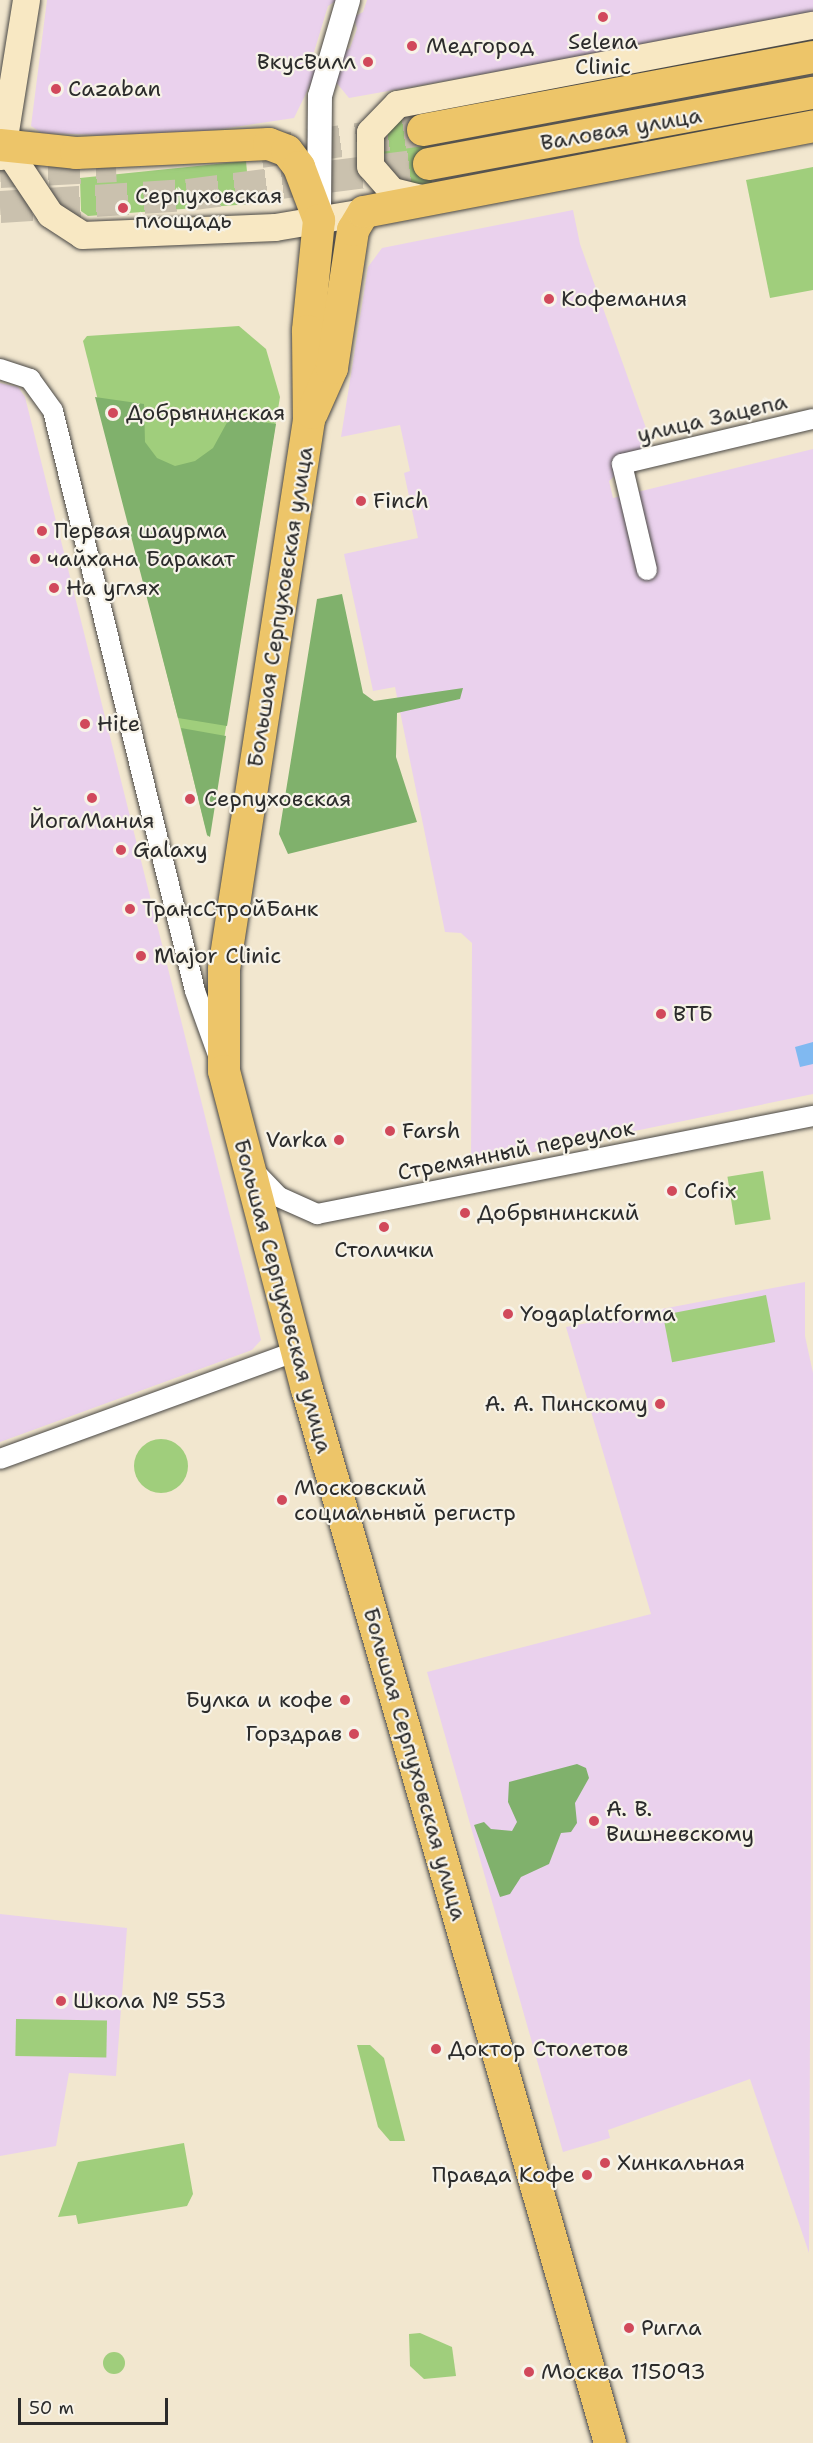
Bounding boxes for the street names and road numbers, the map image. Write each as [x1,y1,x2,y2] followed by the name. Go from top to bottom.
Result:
[538,102,704,156] street label: Валовая улица
[635,388,789,448] street label: улица Зацепа
[242,445,318,769] street label: Большая Серпуховская улица
[395,1114,637,1186] street label: Стремянный переулок
[228,1136,338,1456] street label: Большая Серпуховская улица
[358,1604,472,1924] street label: Большая Серпуховская улица

